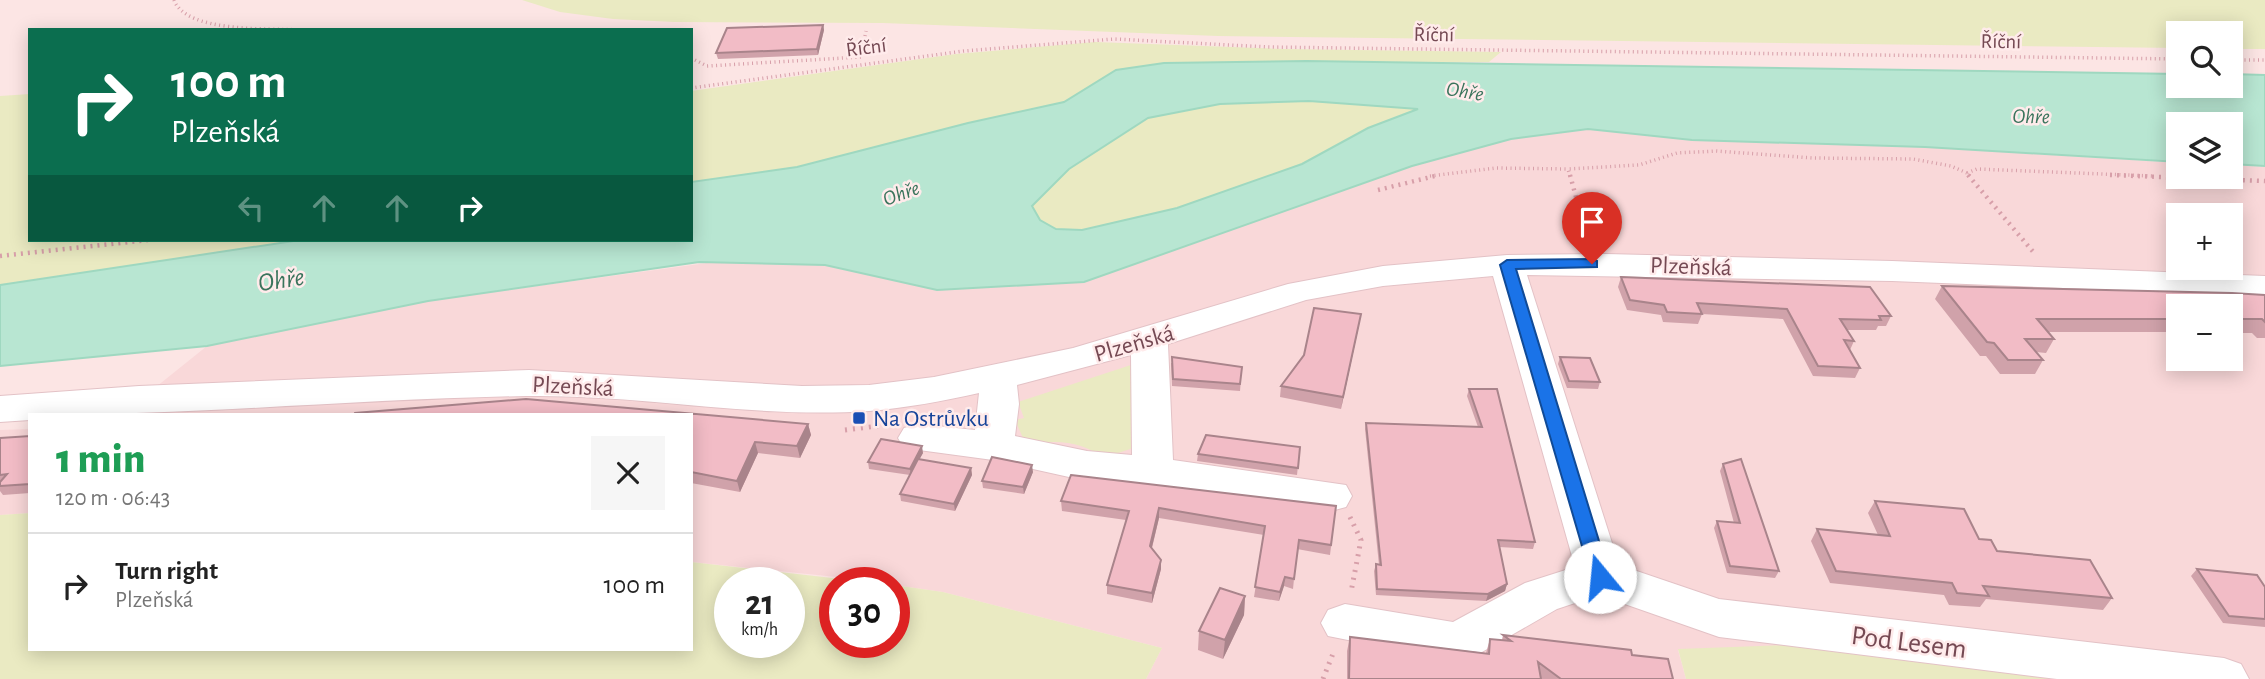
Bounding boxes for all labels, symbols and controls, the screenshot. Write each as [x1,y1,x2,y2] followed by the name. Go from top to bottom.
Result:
[2166,21,2243,371] map controls
[2166,21,2243,98] button: search
[1414,23,1455,45] street label: Říční
[1981,30,2022,52] street label: Říční
[845,33,888,60] street label: Říční
[56,56,147,147] icon: right
[171,58,287,107] text: 100 m
[1445,78,1485,105] water label: Ohře
[2012,106,2050,127] water label: Ohře
[2166,112,2243,189] button: layers
[171,116,280,148] text: Plzeňská
[880,177,922,210] water label: Ohře
[232,189,270,227] icon: left
[305,189,343,227] icon: ahead
[378,189,416,227] icon: ahead
[451,189,489,227] icon: right
[1562,192,1622,264] pin
[1573,203,1611,241] icon: arrive
[2166,203,2243,280] button: +
[1650,254,1732,280] street label: Plzeňská
[256,264,306,296] water label: Ohře
[2166,294,2243,371] button: −
[1092,321,1177,367] street label: Plzeňská
[531,373,614,401] street label: Plzeňská
[873,407,989,431] place label: Na Ostrůvku
[851,410,867,426] marker: Na Ostrůvku
[591,436,665,510] button: close
[56,438,145,480] text: 1 min
[56,487,170,510] text: 120 m · 06:43
[1563,540,1637,614] position arrow
[115,558,218,584] text: Turn right
[56,567,94,605] icon: right
[819,567,910,658] speed limit sign: 30
[604,572,665,598] text: 100 m
[745,586,774,621] text: 21
[115,589,193,612] text: Plzeňská
[741,621,778,639] text: km/h
[1849,622,1968,664] street label: Pod Lesem

